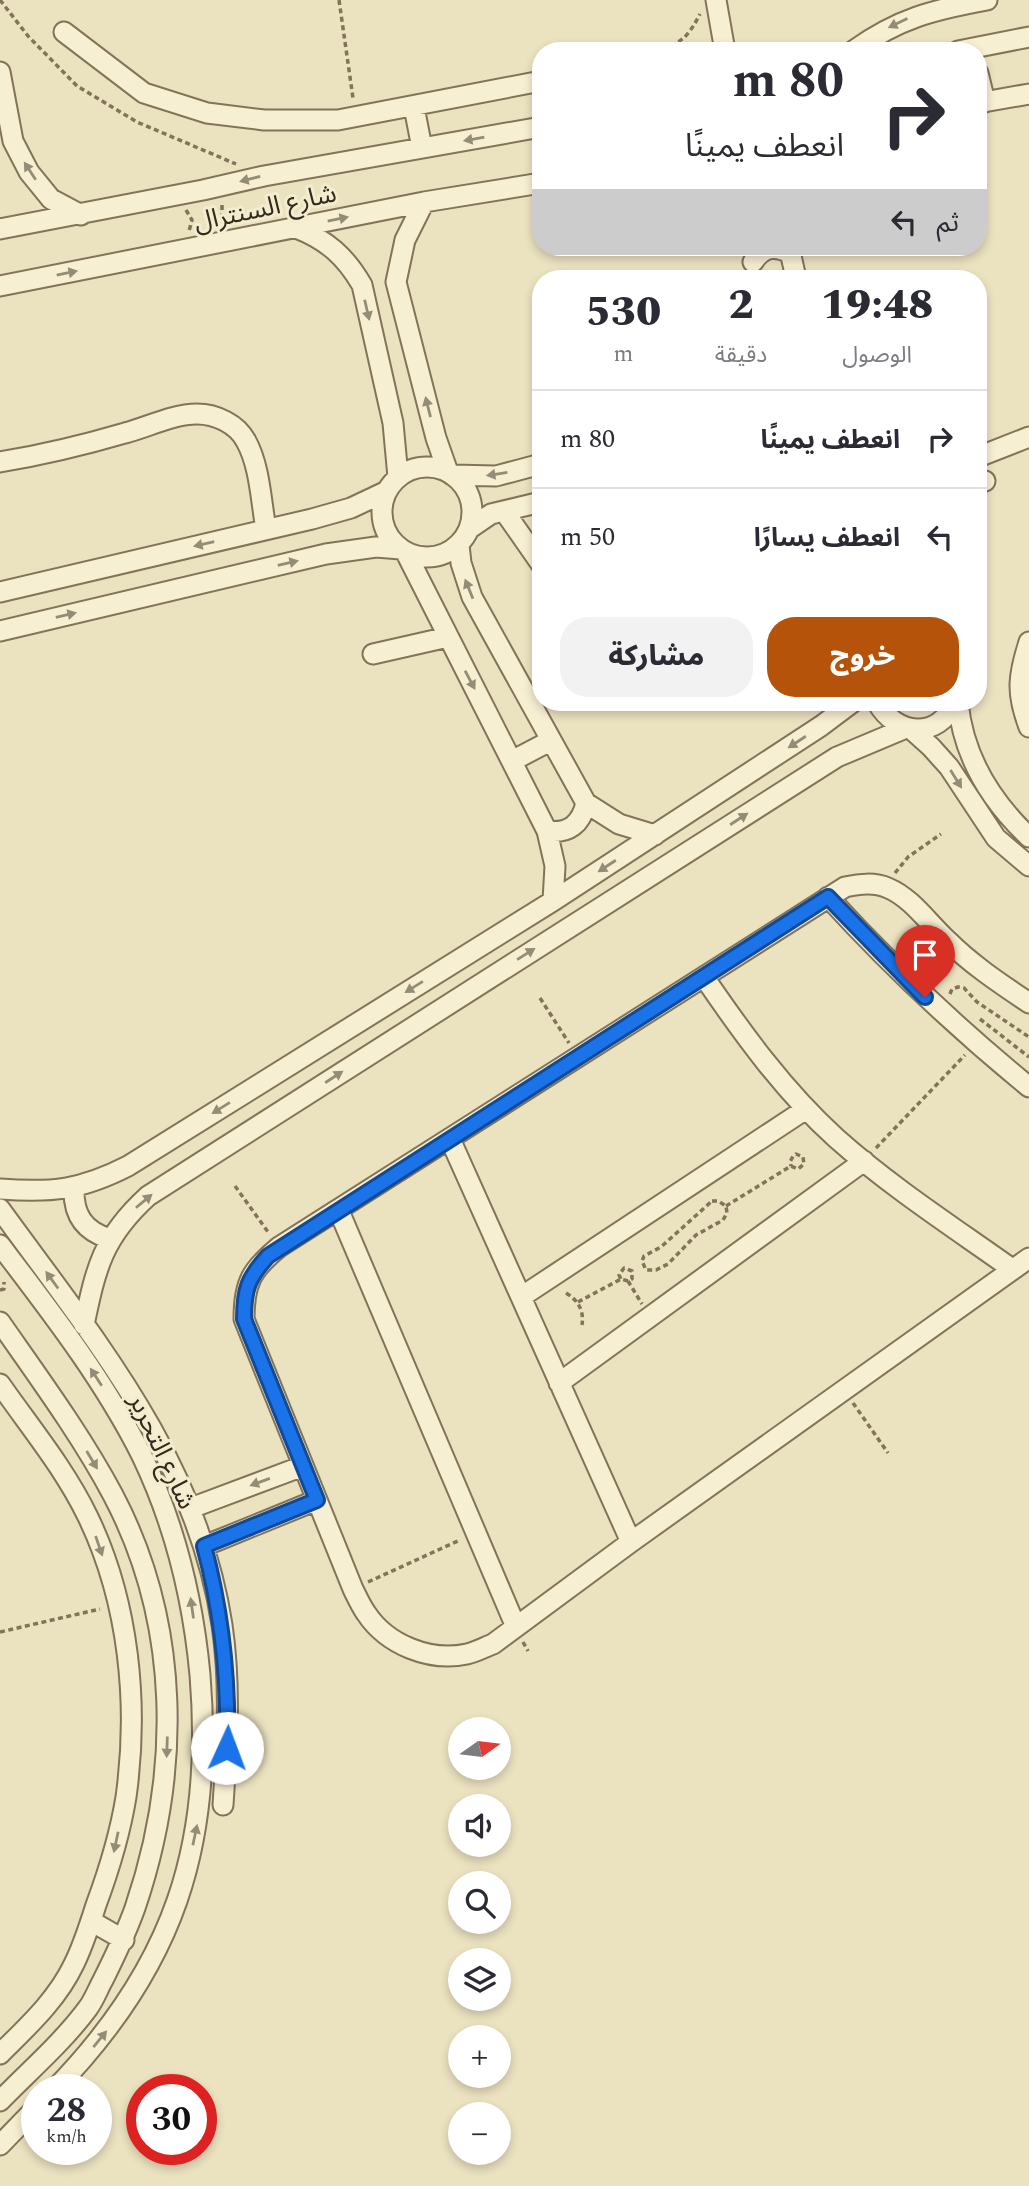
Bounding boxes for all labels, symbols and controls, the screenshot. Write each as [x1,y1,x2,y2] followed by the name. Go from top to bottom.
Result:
[888,18,908,29] one-way arrow
[733,44,844,119] text: 80 m
[868,70,959,161] icon: right
[685,122,844,171] text: انعطف يمينًا
[463,134,485,145] one-way arrow
[24,162,37,181] one-way arrow
[190,173,340,243] street label: شارع السنترال
[239,174,261,185] one-way arrow
[885,203,923,241] icon: left
[937,203,959,243] text: ثم
[327,213,349,224] one-way arrow
[56,268,78,279] one-way arrow
[728,274,754,337] text: 2
[821,274,933,337] text: 19:48
[586,281,661,344] text: 530
[362,299,373,321] one-way arrow
[614,337,633,372] text: m
[715,338,767,373] text: دقيقة
[842,338,912,373] text: الوصول
[422,395,433,417] one-way arrow
[560,419,615,459] text: 80 m
[761,420,900,460] text: انعطف يمينًا
[921,420,959,458] icon: right
[486,469,508,480] one-way arrow
[560,517,615,557] text: 50 m
[754,518,900,558] text: انعطف يسارًا
[921,518,959,556] icon: left
[193,539,215,550] one-way arrow
[277,557,299,568] one-way arrow
[464,578,475,599] one-way arrow
[55,609,77,620] one-way arrow
[560,617,753,697] button: مشاركة
[767,617,959,697] button: خروج
[463,670,475,690] one-way arrow
[788,735,807,748] one-way arrow
[950,770,963,789] one-way arrow
[729,813,748,826] one-way arrow
[597,860,617,873] one-way arrow
[895,925,955,997] pin
[906,936,944,974] icon: arrive
[516,947,535,960] one-way arrow
[405,981,424,994] one-way arrow
[325,1071,344,1084] one-way arrow
[212,1101,231,1114] one-way arrow
[135,1194,152,1209] one-way arrow
[45,1271,59,1289] one-way arrow
[90,1368,103,1387] one-way arrow
[117,1386,206,1516] street label: شارع التحرير
[85,1451,98,1470] one-way arrow
[250,1477,271,1488] one-way arrow
[94,1536,105,1557] one-way arrow
[186,1597,197,1619] one-way arrow
[190,1711,264,1785] position arrow
[448,1717,511,1780] north arrow
[448,1717,511,2165] map controls
[162,1736,173,1758] one-way arrow
[448,1794,511,1857] button: sound
[189,1824,200,1846] one-way arrow
[111,1831,122,1853] one-way arrow
[448,1871,511,1934] button: search
[448,1948,511,2011] button: layers
[448,2025,511,2088] button: +
[92,2031,107,2048] one-way arrow
[126,2074,217,2165] speed limit sign: 30
[47,2084,86,2137] text: 28
[448,2102,511,2165] button: −
[46,2123,87,2150] text: km/h

